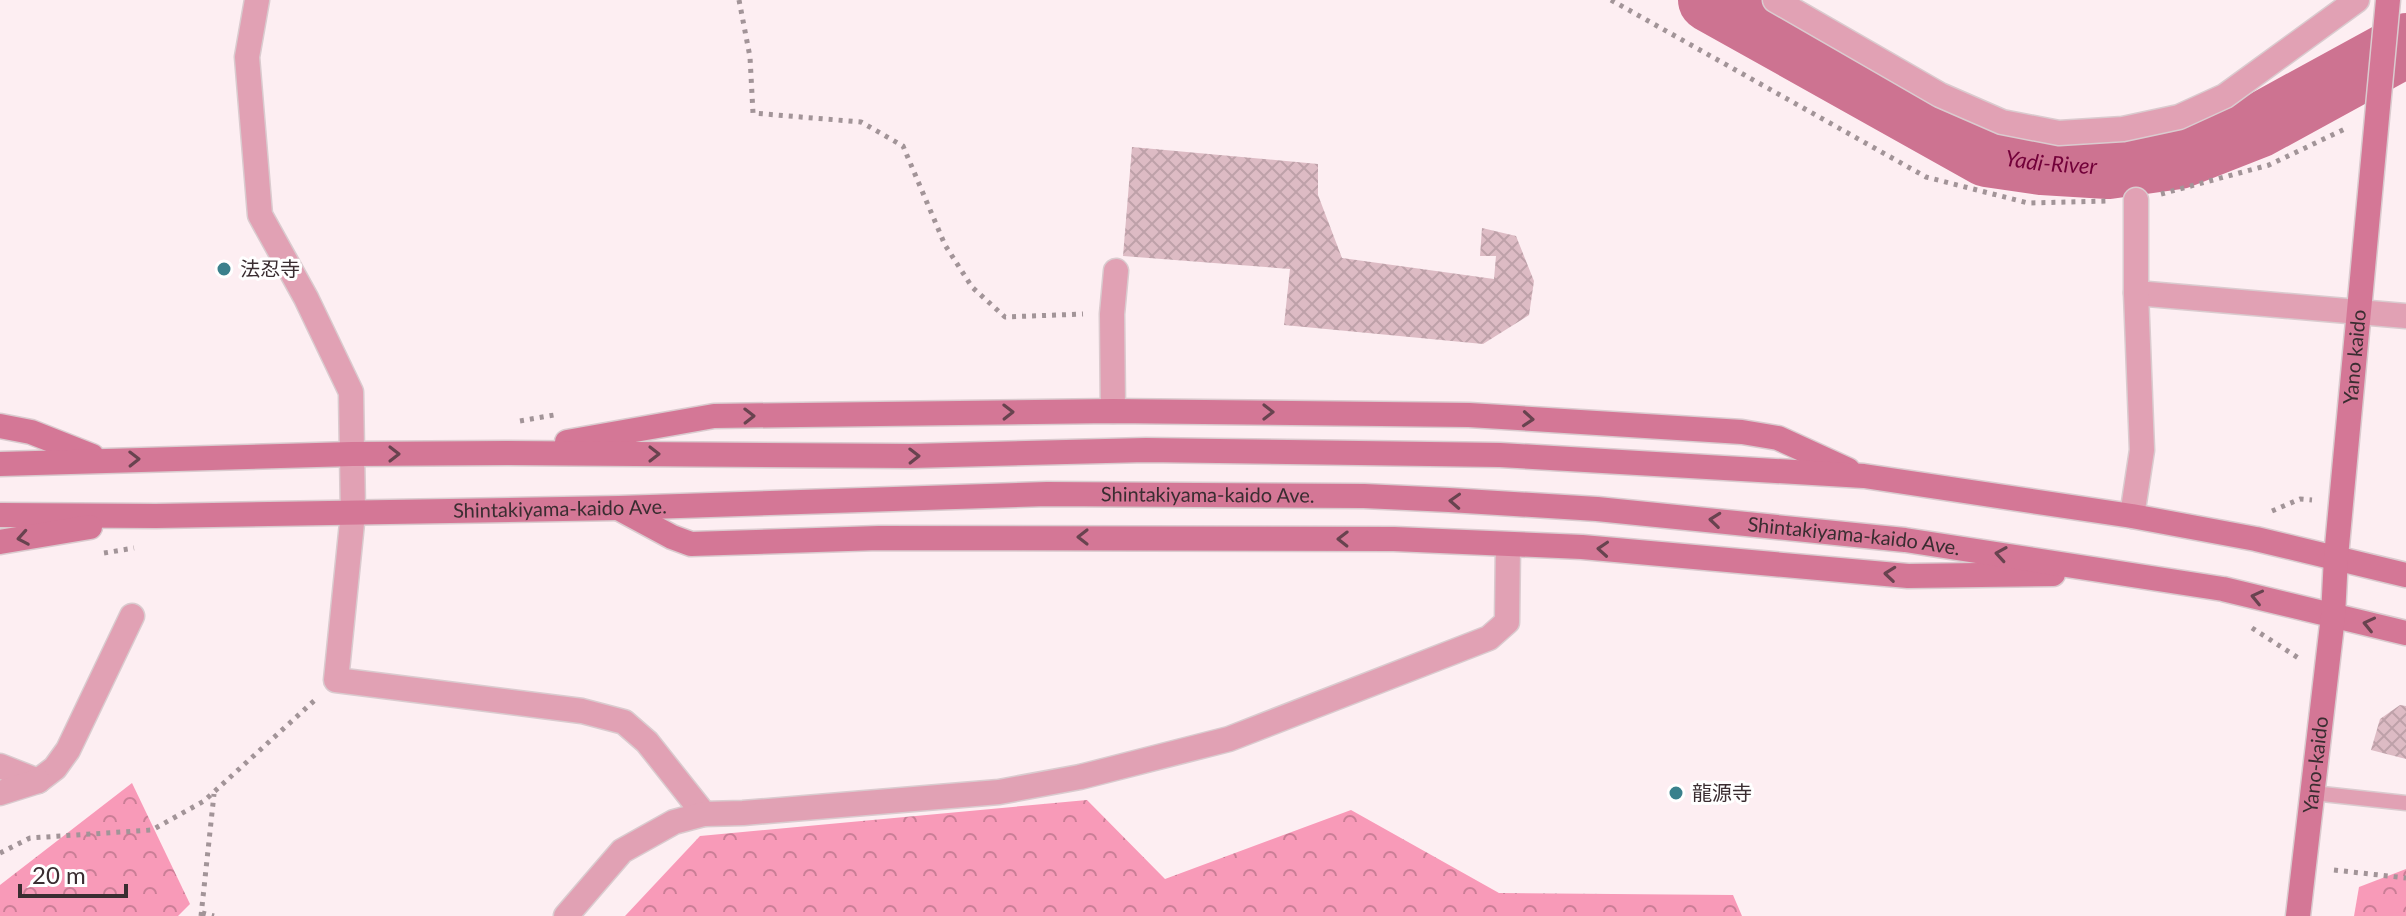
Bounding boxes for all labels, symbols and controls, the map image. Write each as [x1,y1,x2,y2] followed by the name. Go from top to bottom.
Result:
[2003,144,2098,179] water label: Yadi-River
[240,256,300,280] place label: 法忍寺
[215,260,233,278] marker: 法忍寺
[2337,308,2370,405] street label: Yano kaido
[1262,403,1275,421] one-way arrow
[1002,404,1015,421] one-way arrow
[743,407,756,425] one-way arrow
[1522,410,1535,427] one-way arrow
[388,445,401,463] one-way arrow
[648,445,661,463] one-way arrow
[908,447,921,465] one-way arrow
[128,450,141,468] one-way arrow
[1101,481,1315,507] street label: Shintakiyama-kaido Ave.
[1449,492,1461,509] one-way arrow
[453,493,667,522] street label: Shintakiyama-kaido Ave.
[1747,511,1962,559] street label: Shintakiyama-kaido Ave.
[1708,512,1721,529] one-way arrow
[1076,528,1089,546] one-way arrow
[17,529,30,546] one-way arrow
[1336,530,1349,548] one-way arrow
[1596,541,1609,558] one-way arrow
[1994,546,2008,563] one-way arrow
[1883,566,1896,583] one-way arrow
[2250,590,2264,607] one-way arrow
[2363,616,2377,633] one-way arrow
[2297,715,2332,815] street label: Yano-kaido
[1692,780,1752,804] place label: 龍源寺
[1667,784,1685,802] marker: 龍源寺
[20,848,126,898] scale bar
[32,860,86,889] text: 20 m

